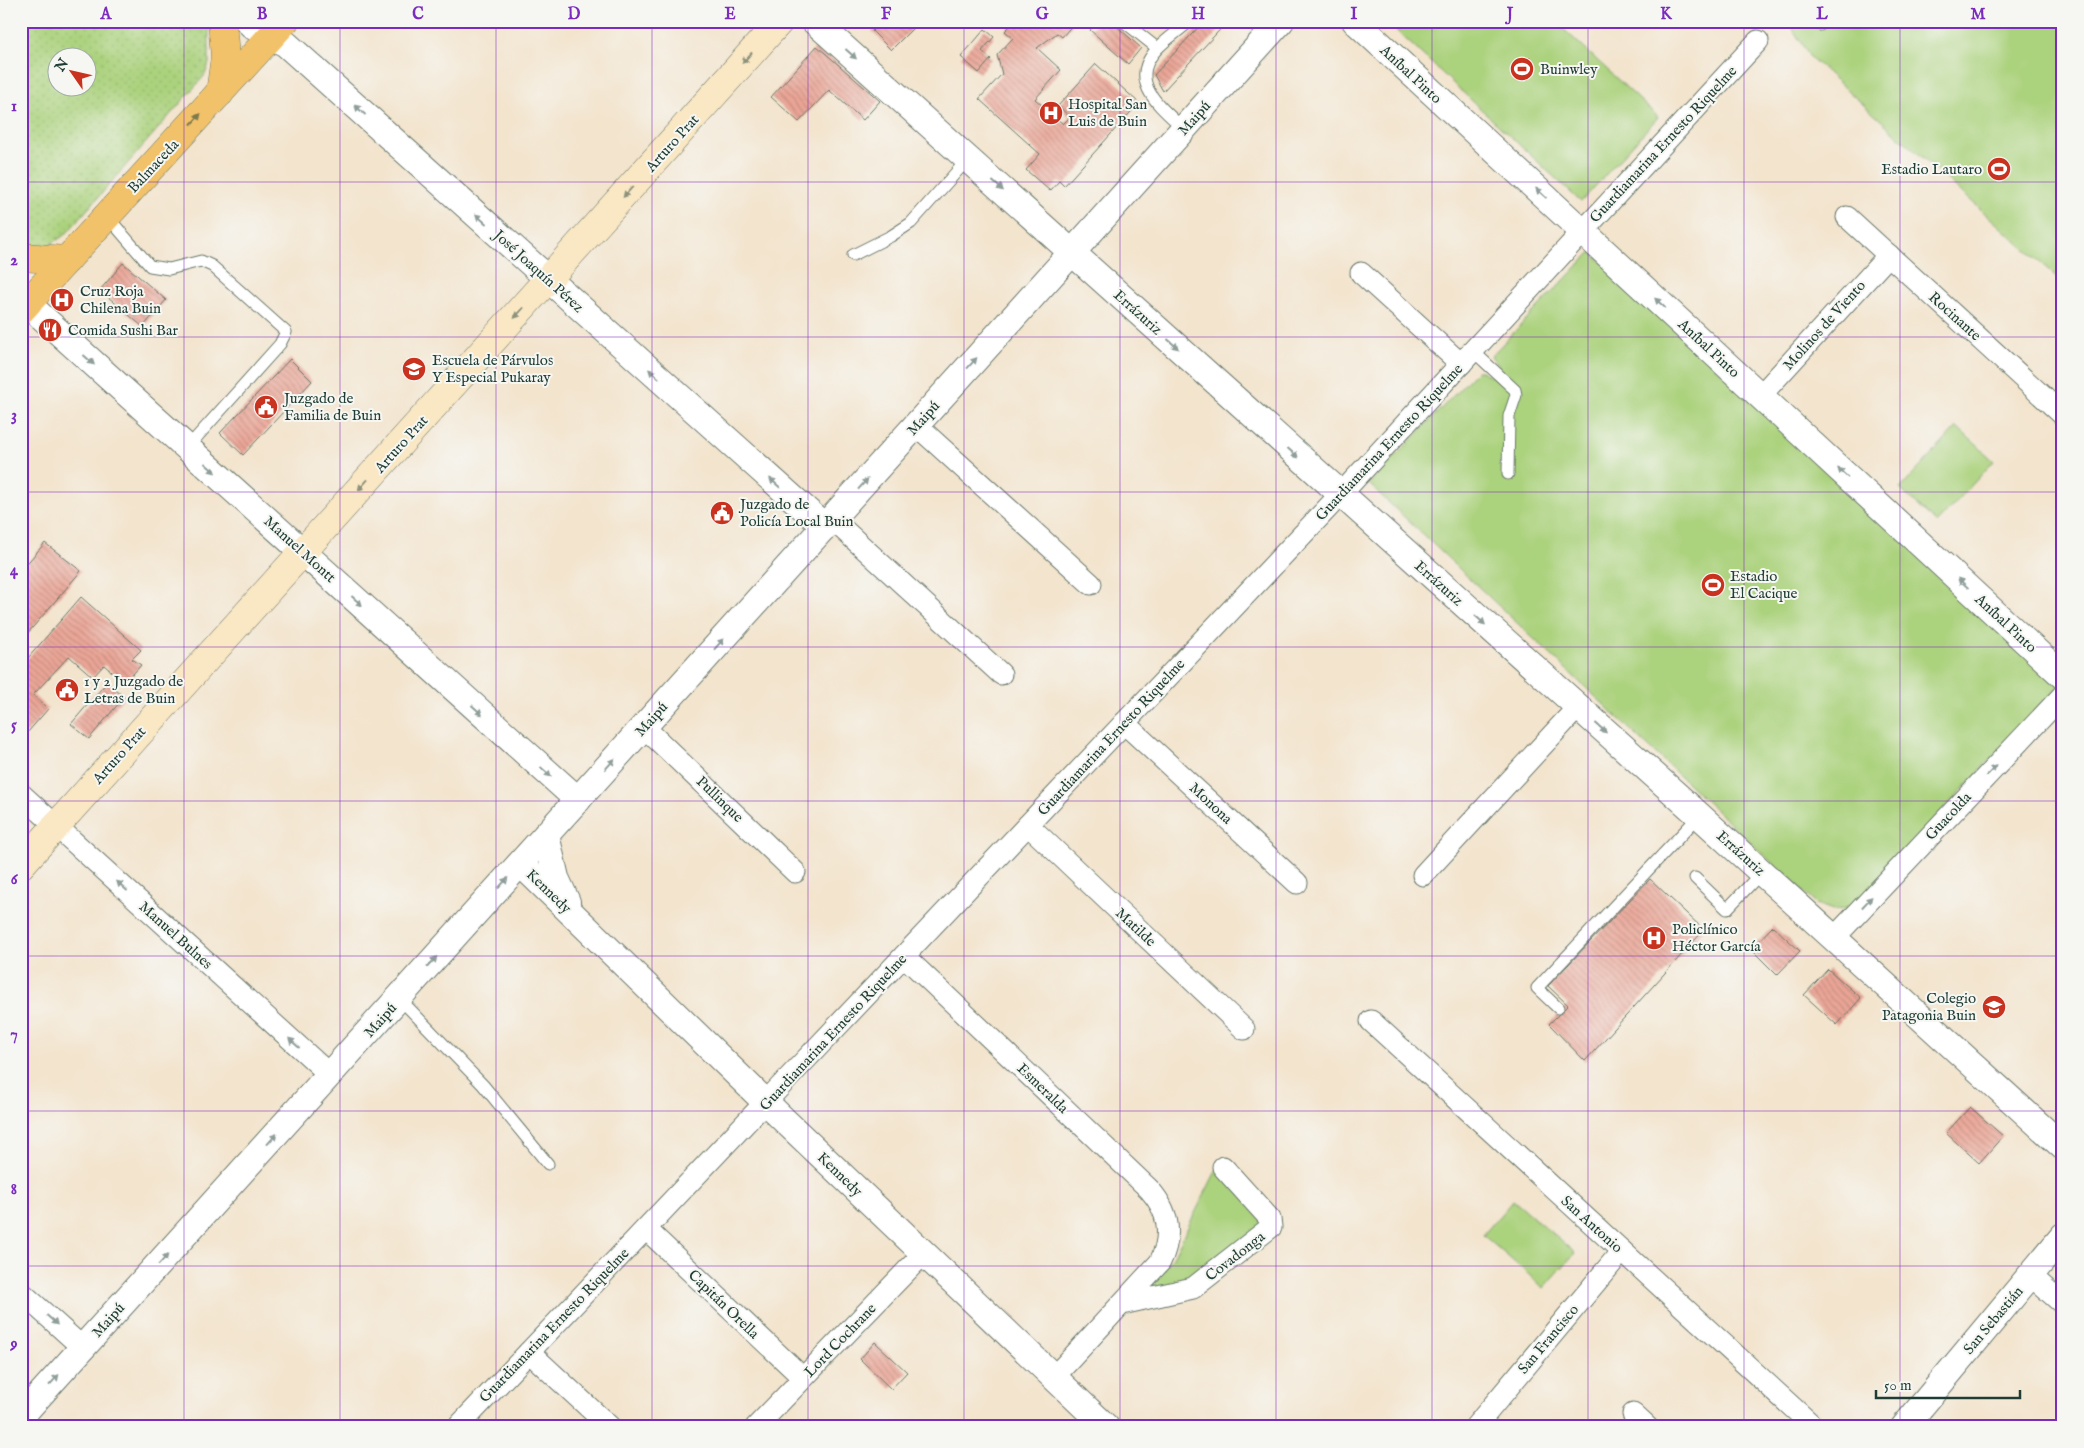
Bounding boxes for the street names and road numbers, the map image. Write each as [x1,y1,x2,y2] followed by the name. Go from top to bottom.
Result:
[1375,40,1446,108] street label: Aníbal Pinto
[1586,62,1741,227] street label: Guardiamarina Ernesto Riquelme
[1174,97,1215,140] street label: Maipú
[641,111,703,177] street label: Arturo Prat
[124,135,183,197] street label: Balmaceda
[488,225,588,317] street label: José Joaquín Pérez
[1779,276,1870,374] street label: Molinos de Viento
[1109,286,1166,339] street label: Errázuriz
[1924,288,1985,345] street label: Rocinante
[1673,314,1744,382] street label: Aníbal Pinto
[1312,360,1467,525] street label: Guardiamarina Ernesto Riquelme
[903,397,944,440] street label: Maipú
[370,412,432,478] street label: Arturo Prat
[260,512,340,587] street label: Manuel Montt
[1410,557,1467,610] street label: Errázuriz
[1970,589,2041,657] street label: Aníbal Pinto
[1034,655,1189,820] street label: Guardiamarina Ernesto Riquelme
[631,698,672,741] street label: Maipú
[88,723,150,789] street label: Arturo Prat
[692,772,747,827] street label: Pullinque
[1185,779,1237,829] street label: Monona
[1921,788,1976,844] street label: Guacolda
[1712,827,1769,880] street label: Errázuriz
[522,865,576,918] street label: Kennedy
[135,897,216,973] street label: Manuel Bulnes
[1111,904,1160,951] street label: Matilde
[756,950,911,1115] street label: Guardiamarina Ernesto Riquelme
[360,999,401,1042] street label: Maipú
[1013,1059,1073,1118] street label: Esmeralda
[813,1148,867,1201] street label: Kennedy
[1557,1192,1627,1257] street label: San Antonio
[1202,1227,1269,1286] street label: Covadonga
[475,1244,633,1407] street label: Guardiamarina Ernesto Riquelme
[684,1266,764,1343] street label: Capitán Orella
[1959,1282,2027,1358] street label: San Sebastián
[88,1299,129,1342] street label: Maipú
[800,1299,881,1381] street label: Lord Cochrane
[1514,1301,1583,1378] street label: San Francisco

